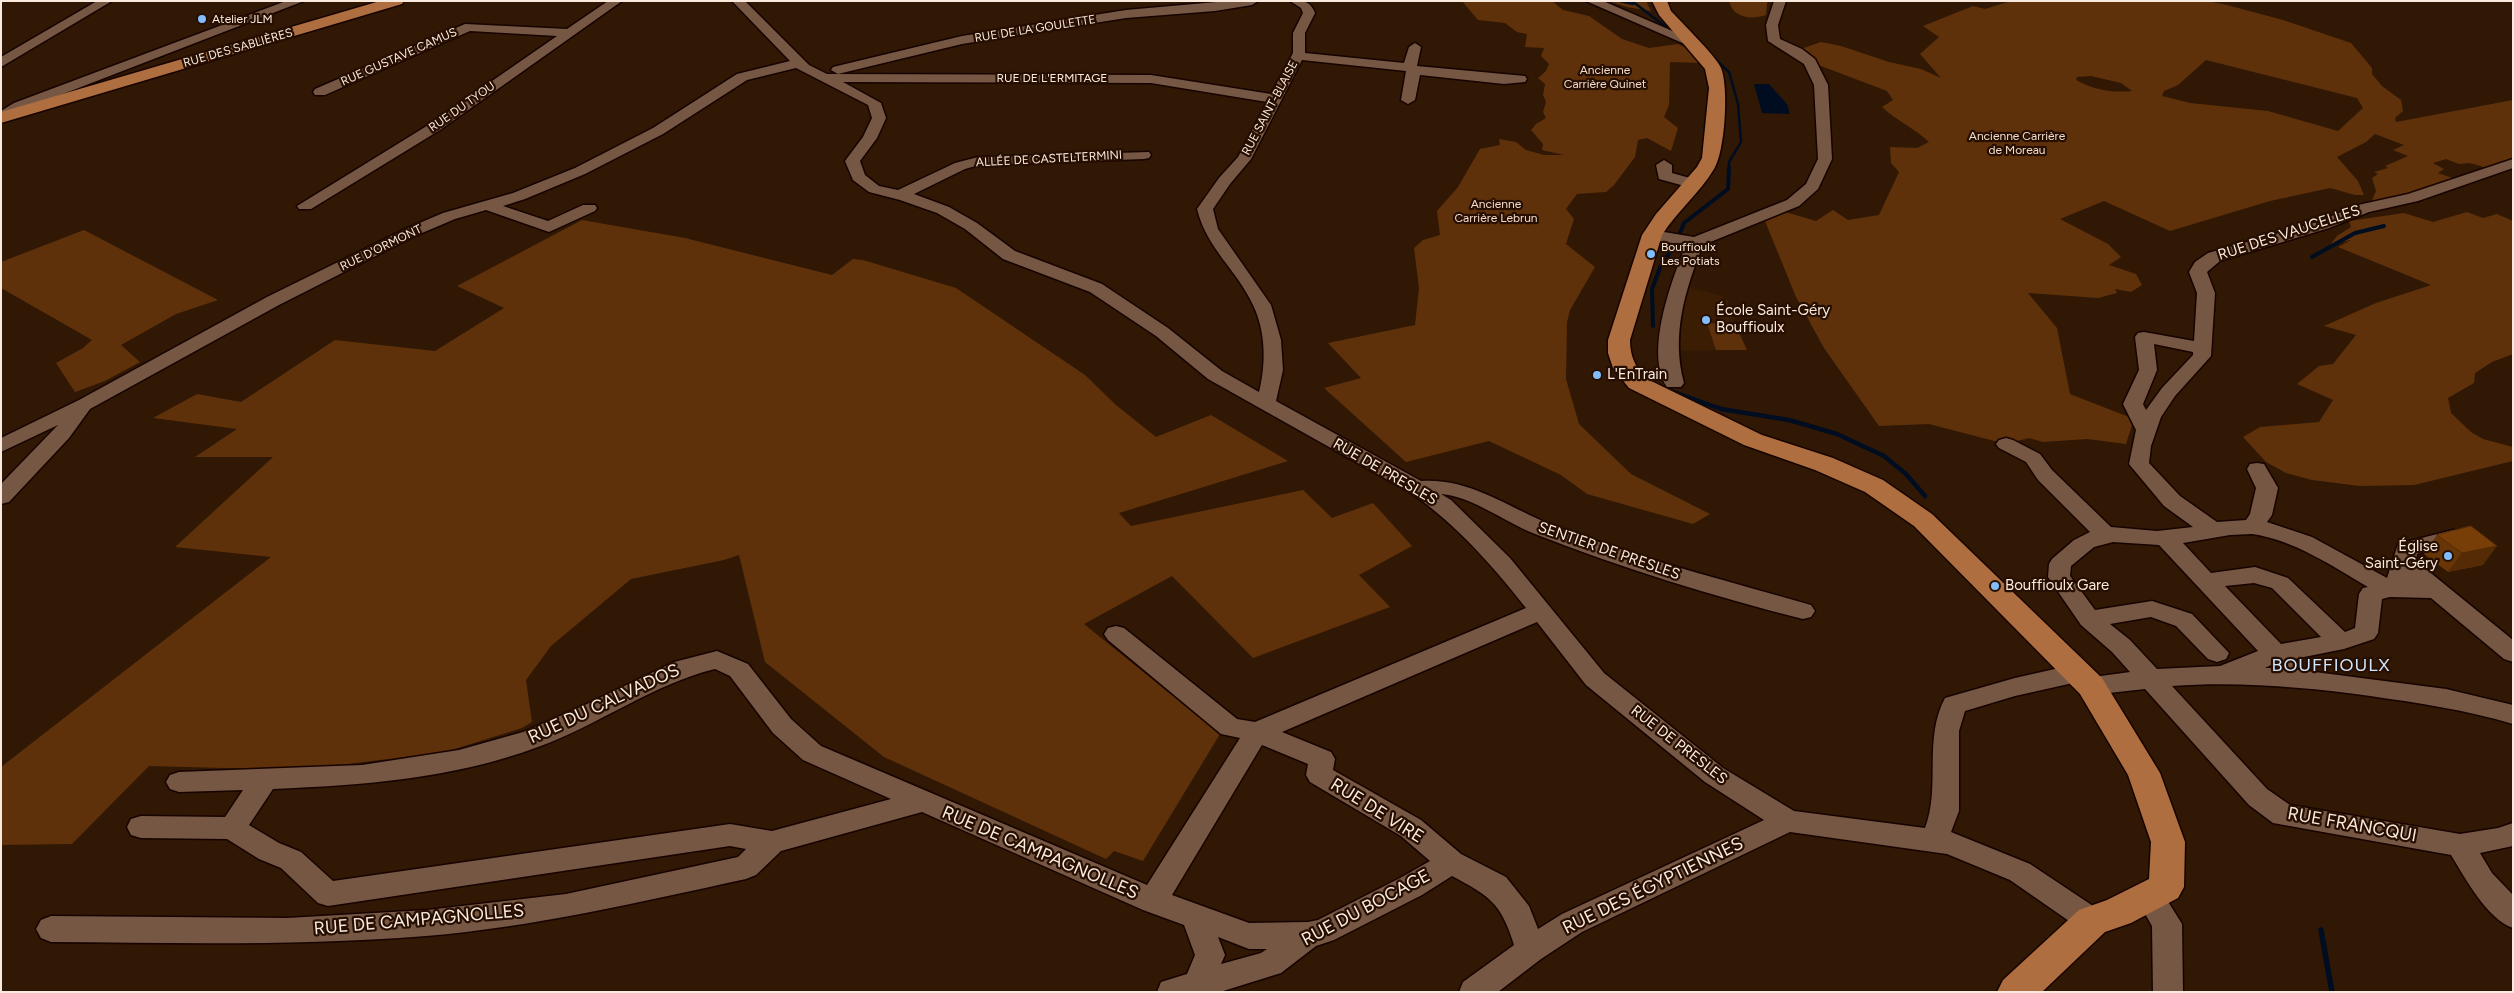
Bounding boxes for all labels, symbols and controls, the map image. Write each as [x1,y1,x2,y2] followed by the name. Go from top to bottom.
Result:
[212,12,273,26] place label: Atelier JLM
[973,12,1097,46] street label: RUE DE LA GOULETTE
[196,13,208,25] marker: Atelier JLM
[182,25,294,71] street label: RUE DES SABLIÈRES
[339,25,459,89] street label: RUE GUSTAVE CAMUS
[1239,58,1301,158] street label: RUE SAINT-BLAISE
[1564,63,1646,91] park label: Ancienne Carrière Quinet
[997,71,1107,85] street label: RUE DE L'ERMITAGE
[426,79,498,135] street label: RUE DU TYOU
[1969,129,2065,157] park label: Ancienne Carrière de Moreau
[975,148,1123,170] street label: ALLÉE DE CASTELTERMINI
[1454,197,1538,225] park label: Ancienne Carrière Lebrun
[2216,201,2362,265] street label: RUE DES VAUCELLES
[338,222,424,274] street label: RUE D'ORMONT
[1661,240,1720,268] place label: Bouffioulx Les Potiats
[1645,248,1657,260] marker: Bouffioulx Les Potiats
[1716,302,1830,337] place label: École Saint-Géry Bouffioulx
[1700,314,1712,326] marker: École Saint-Géry Bouffioulx
[1607,366,1667,384] place label: L'EnTrain
[1591,369,1603,381] marker: L'EnTrain
[1330,435,1440,509] street label: RUE DE PRESLES
[1536,518,1682,584] street label: SENTIER DE PRESLES
[2365,538,2438,573] place label: Église Saint-Géry
[2442,550,2454,562] marker: Église Saint-Géry
[2005,577,2109,595] place label: Bouffioulx Gare
[1989,580,2001,592] marker: Bouffioulx Gare
[2270,655,2392,677] district label: BOUFFIOULX
[525,659,683,749] street label: RUE DU CALVADOS
[1627,702,1731,788] street label: RUE DE PRESLES
[1326,774,1428,848] street label: RUE DE VIRE
[939,802,1141,904] street label: RUE DE CAMPAGNOLLES
[2286,803,2418,847] street label: RUE FRANCQUI
[1559,833,1747,939] street label: RUE DES ÉGYPTIENNES
[1298,865,1434,951] street label: RUE DU BOCAGE
[313,900,525,940] street label: RUE DE CAMPAGNOLLES

